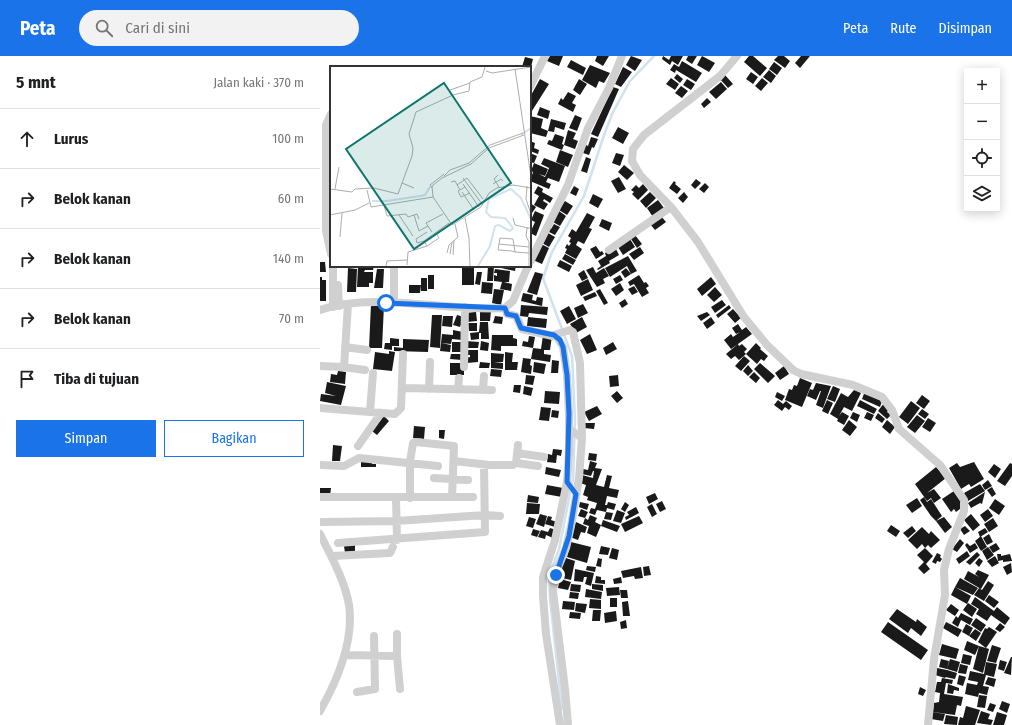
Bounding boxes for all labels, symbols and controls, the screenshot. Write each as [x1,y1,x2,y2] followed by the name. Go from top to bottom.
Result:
[79,10,359,46] search box
[20,17,55,40] text: Peta
[93,17,115,39] icon: search
[125,19,190,37] text: Cari di sini
[843,20,868,37] text: Peta
[890,20,917,37] text: Rute
[939,20,992,37] text: Disimpan
[330,66,531,267] inset map
[964,68,1000,212] map controls
[964,68,1000,104] button: +
[16,72,56,93] text: 5 mnt
[213,75,304,90] text: Jalan kaki · 370 m
[964,104,1000,140] button: −
[16,128,38,150] icon: ahead
[54,130,88,148] text: Lurus
[272,131,304,146] text: 100 m
[964,140,1000,176] button: locate
[964,176,1000,212] button: layers
[16,188,38,210] icon: right
[54,190,131,208] text: Belok kanan
[278,191,304,206] text: 60 m
[16,248,38,270] icon: right
[54,250,131,268] text: Belok kanan
[273,251,304,266] text: 140 m
[377,294,395,312] route start
[16,308,38,330] icon: right
[54,310,131,328] text: Belok kanan
[279,311,304,326] text: 70 m
[16,368,38,390] icon: arrive
[54,370,139,388] text: Tiba di tujuan
[16,420,156,457] button: Simpan
[164,420,304,457] button: Bagikan
[547,566,565,584] route end

